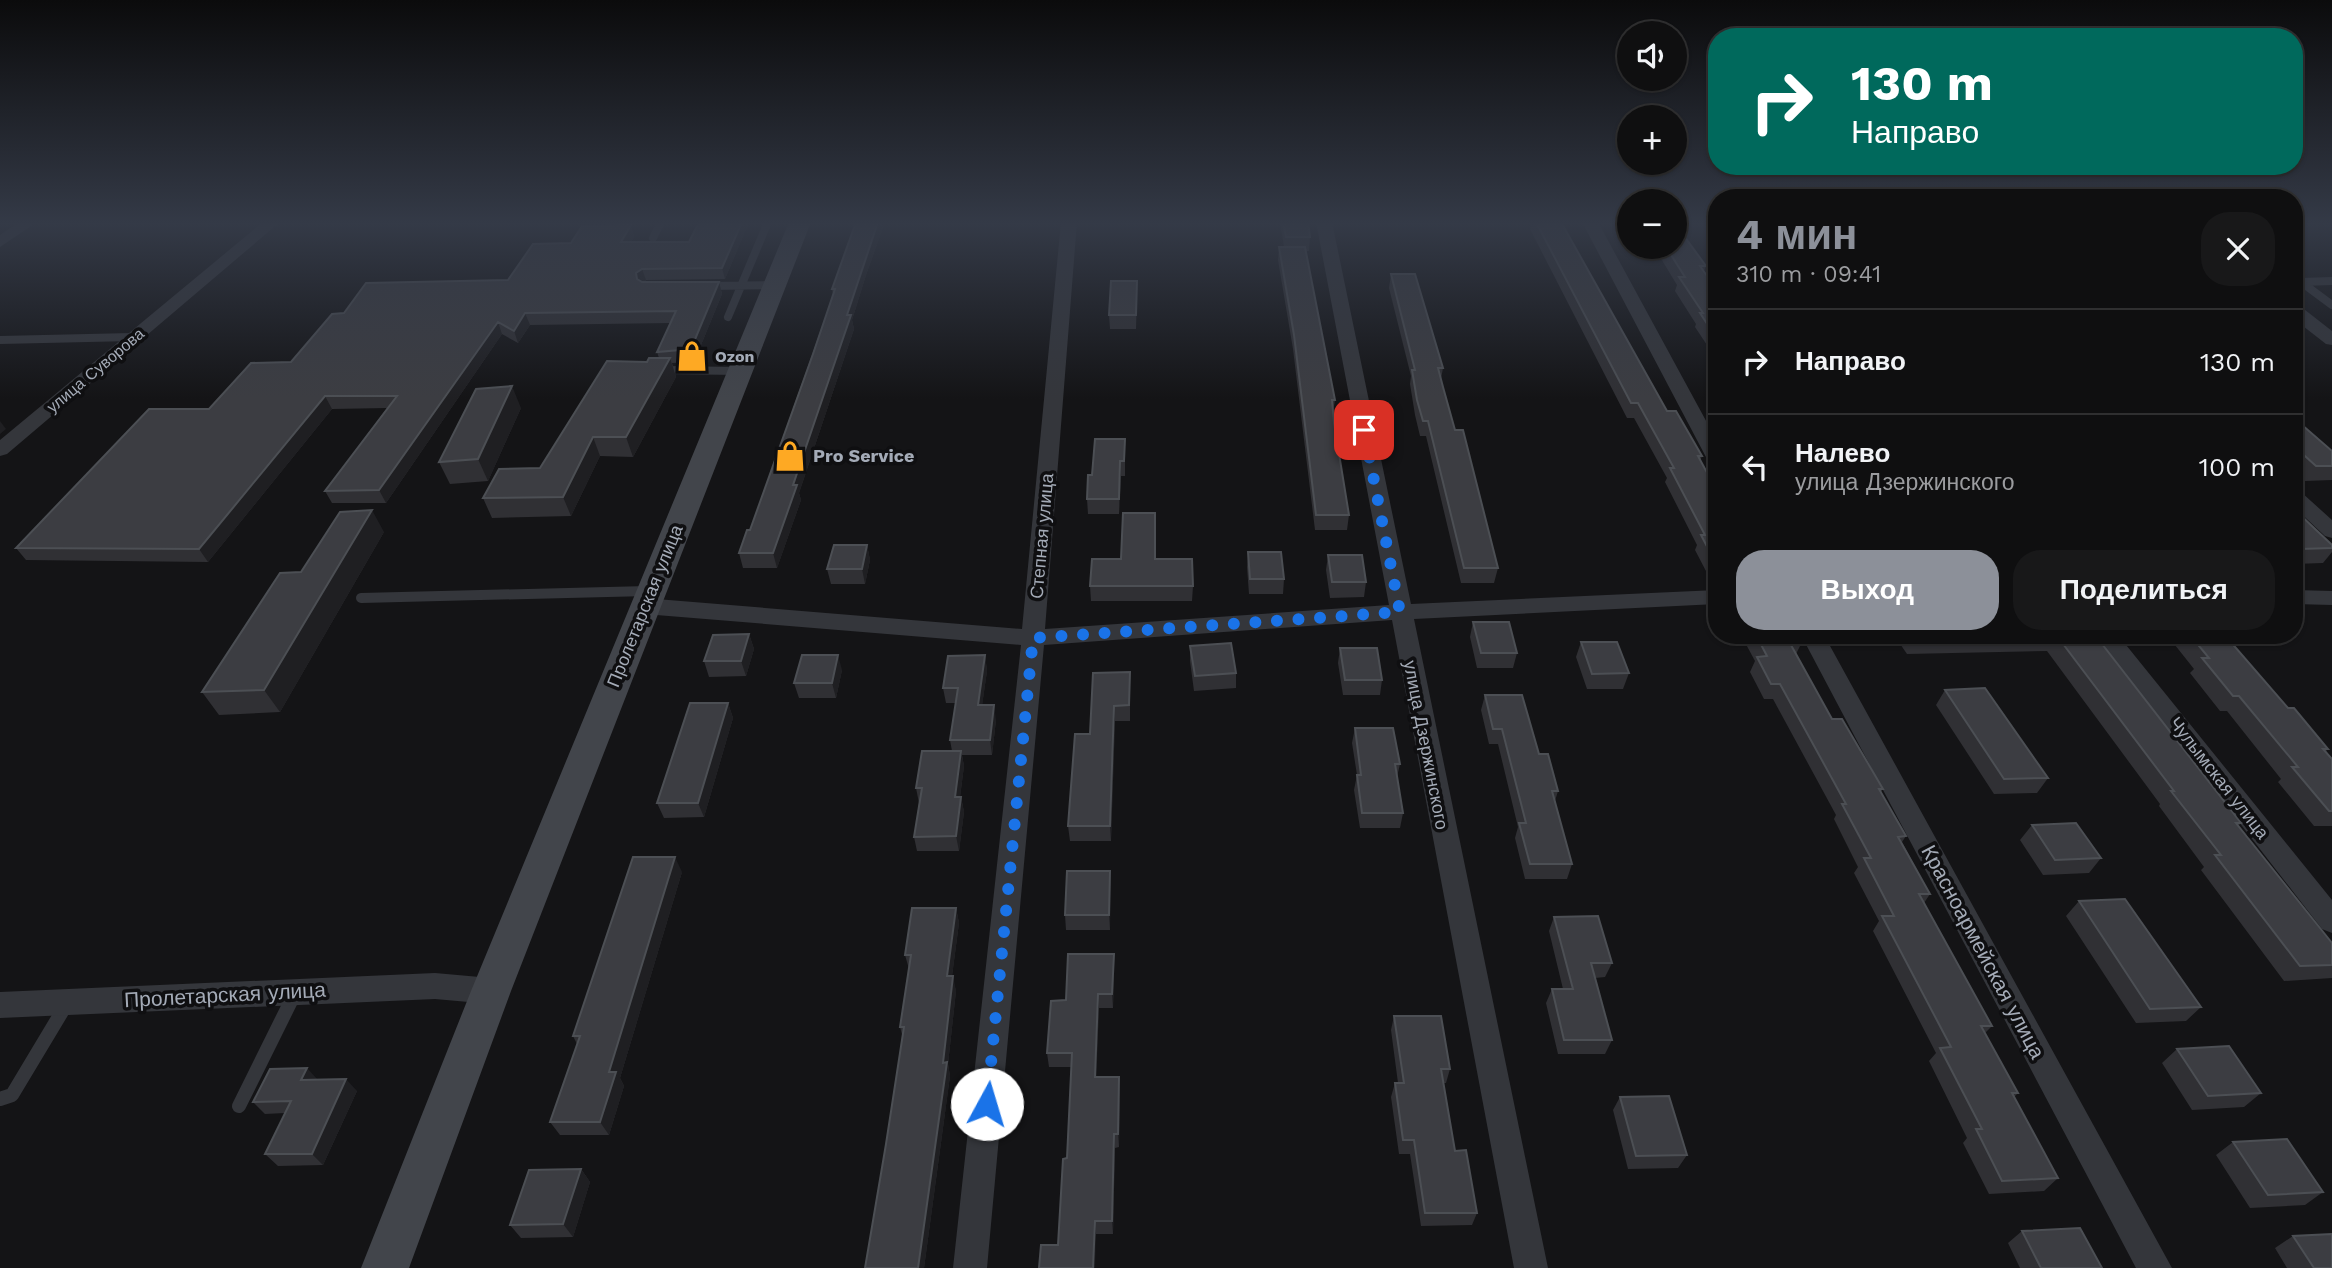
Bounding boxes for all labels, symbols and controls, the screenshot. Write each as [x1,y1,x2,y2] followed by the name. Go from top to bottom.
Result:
[1617,21,1687,259] map controls
[1617,21,1687,91] button: sound
[1851,54,1993,112] text: 130 m
[1736,56,1827,147] icon: right
[1617,105,1687,175] button: +
[1851,113,1979,151] text: Направо
[1617,189,1687,259] button: −
[1736,210,1857,259] text: 4 мин
[2201,212,2275,286] button: close
[1736,261,1881,288] text: 310 m · 09:41
[43,324,148,417] street label: улица Суворова
[675,339,709,373] shop icon: Ozon
[1736,343,1774,381] icon: right
[1795,346,1906,376] text: Направо
[715,347,754,366] place label: Ozon
[2200,347,2275,377] text: 130 m
[1334,400,1394,460] pin
[1345,411,1383,449] icon: arrive
[1795,438,1890,468] text: Налево
[773,439,807,473] shop icon: Pro Service
[813,445,914,466] place label: Pro Service
[1736,448,1774,486] icon: left
[2199,452,2275,482] text: 100 m
[1795,469,2015,496] text: улица Дзержинского
[1026,471,1058,600] street label: Степная улица
[602,521,687,690] street label: Пролетарская улица
[1736,550,1999,630] button: Выход
[2013,550,2275,630] button: Поделиться
[1400,659,1453,831] street label: улица Дзержинского
[2165,712,2274,844] street label: Чулымская улица
[1916,841,2051,1063] street label: Красноармейская улица
[123,977,327,1012] street label: Пролетарская улица
[950,1067,1024,1141] position arrow

